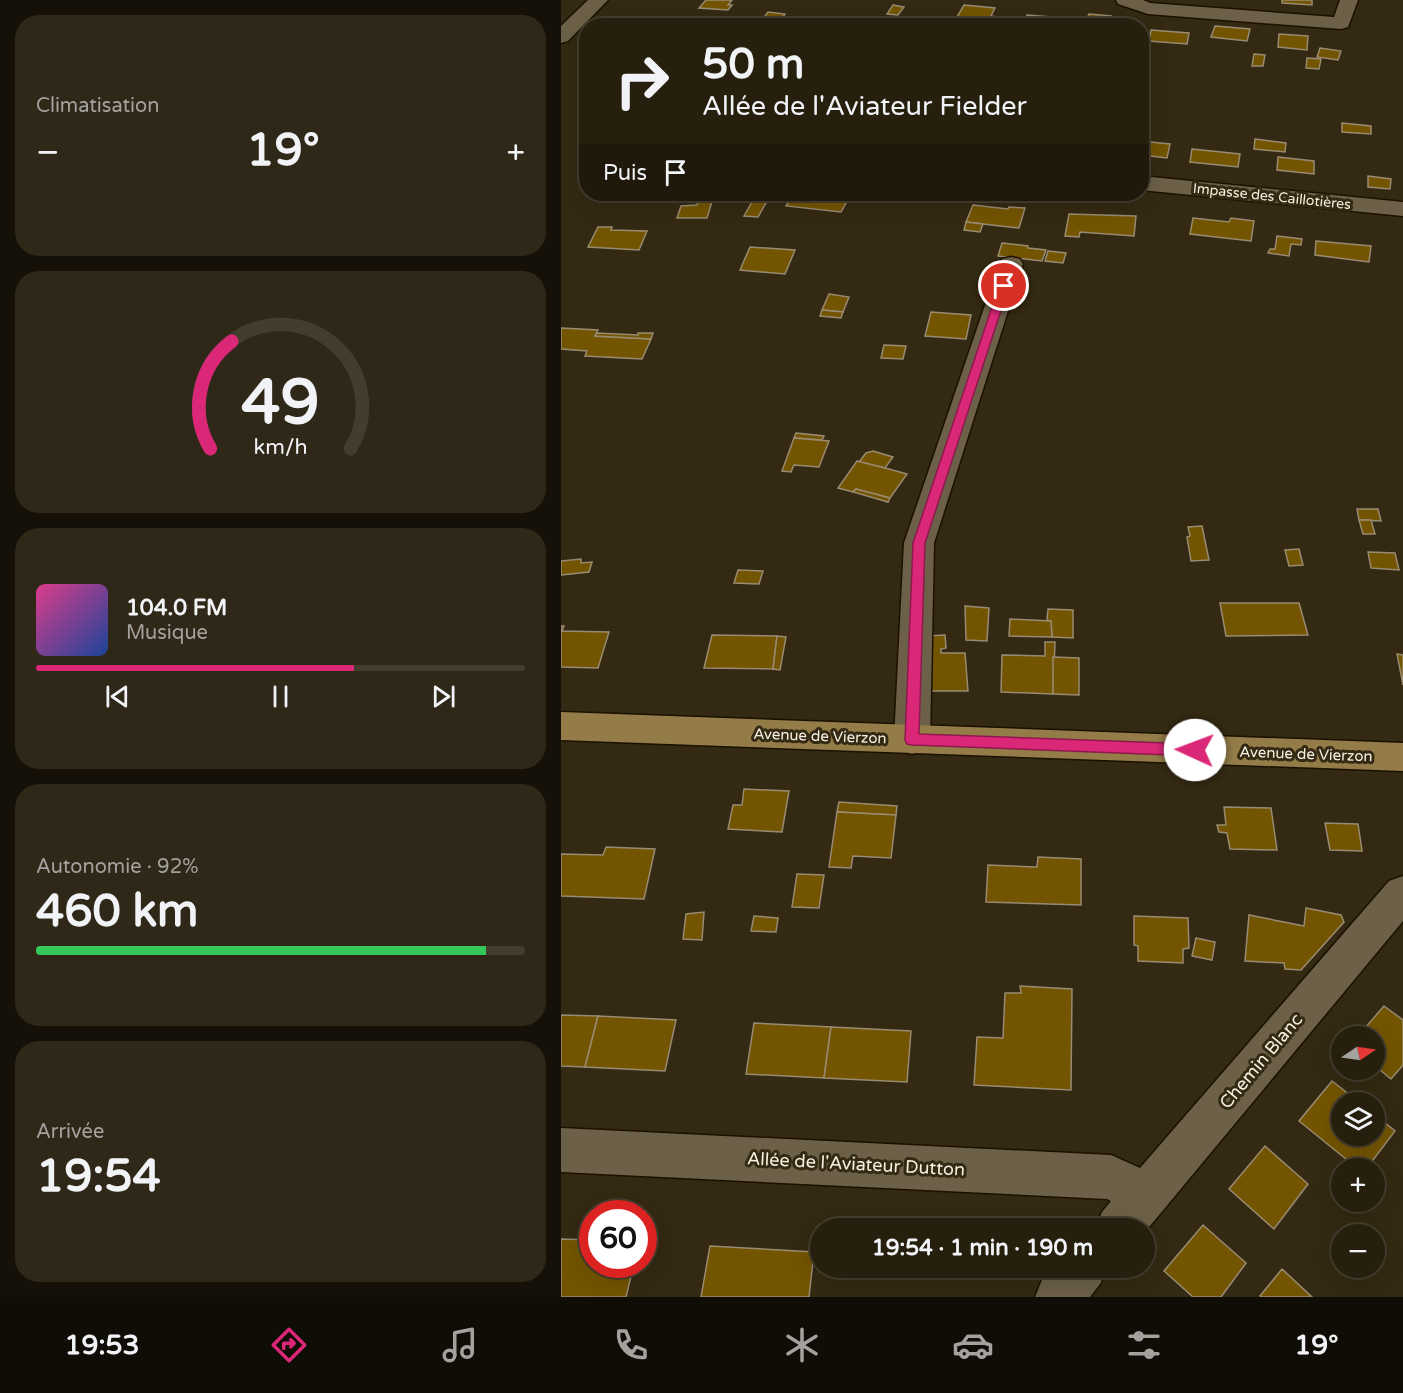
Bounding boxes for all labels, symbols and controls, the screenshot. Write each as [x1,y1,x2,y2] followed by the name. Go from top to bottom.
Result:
[702,39,804,90] text: 50 m
[603,42,681,120] icon: right
[702,90,1027,123] text: Allée de l'Aviateur Fielder
[36,94,159,118] text: Climatisation
[246,124,320,178] text: 19°
[36,133,60,172] text: −
[506,133,525,172] text: +
[659,156,692,189] icon: arrive
[603,160,647,186] text: Puis
[1192,180,1352,213] street label: Impasse des Caillotières
[978,260,1029,311] pin
[987,269,1020,302] icon: arrive
[241,366,320,441] text: 49
[254,435,307,461] text: km/h
[126,595,227,621] text: 104.0 FM
[126,621,208,645] text: Musique
[101,680,134,713] icon: previous
[264,680,297,713] icon: pause
[427,680,460,713] icon: next
[1163,718,1227,782] position arrow
[753,725,887,747] street label: Avenue de Vierzon
[1239,743,1373,765] street label: Avenue de Vierzon
[36,855,198,879] text: Autonomie · 92%
[36,885,198,939] text: 460 km
[1215,1009,1307,1113] street label: Chemin Blanc
[1331,1026,1385,1080] north arrow
[1331,1026,1385,1278] map controls
[1331,1092,1385,1146] button: layers
[36,1120,104,1144] text: Arrivée
[747,1147,965,1181] street label: Allée de l'Aviateur Dutton
[36,1150,161,1204] text: 19:54
[1331,1158,1385,1212] button: +
[579,1200,657,1278] speed limit sign: 60
[1331,1224,1385,1278] button: −
[872,1235,1093,1261] text: 19:54 · 1 min · 190 m
[268,1324,310,1366] icon: directions
[439,1324,481,1366] icon: music
[610,1324,652,1366] icon: phone
[781,1324,823,1366] icon: climate
[952,1324,994,1366] icon: car
[1123,1324,1165,1366] icon: filters
[65,1329,139,1362] text: 19:53
[1294,1329,1338,1362] text: 19°

